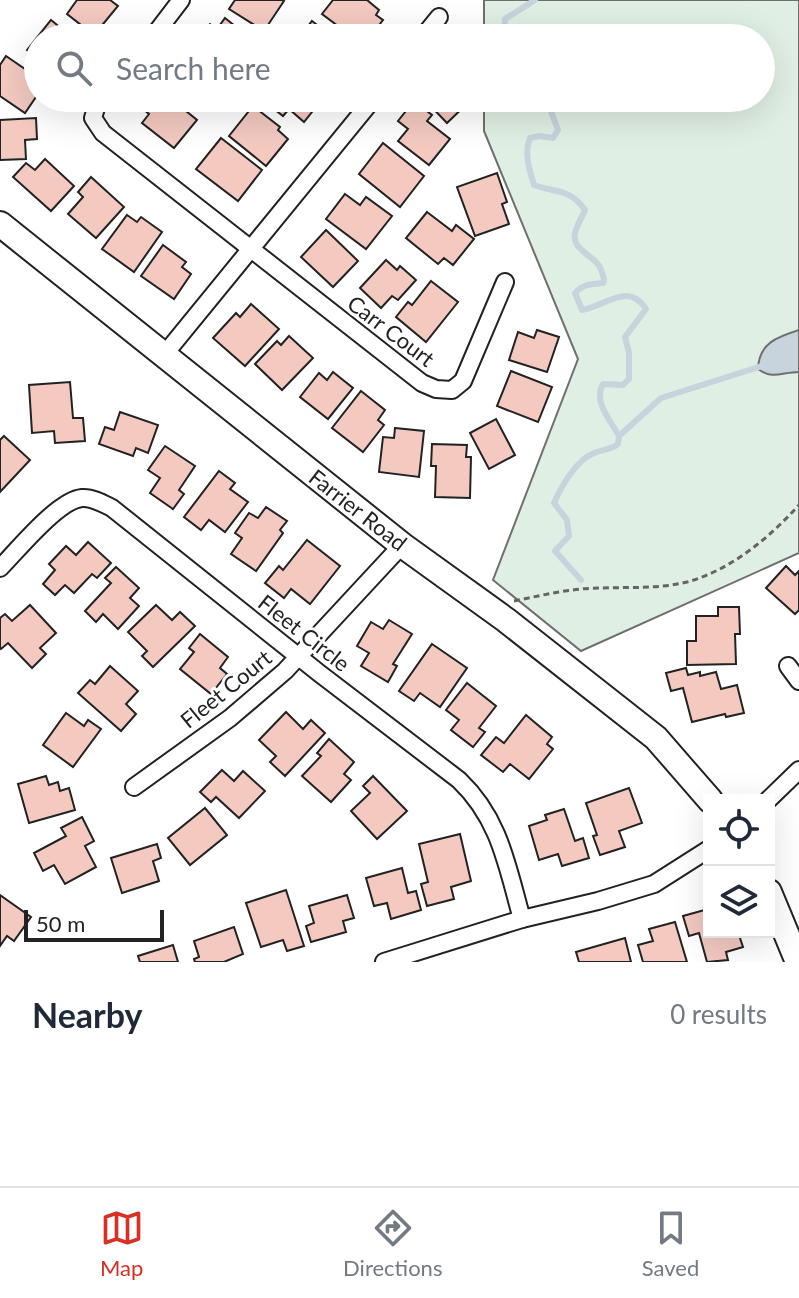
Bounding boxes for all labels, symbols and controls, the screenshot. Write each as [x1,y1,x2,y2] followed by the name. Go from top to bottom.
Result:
[24,24,775,112] search box
[52,46,96,90] icon: search
[116,50,271,86] text: Search here
[342,289,440,372] street label: Carr Court
[304,463,413,556] street label: Farrier Road
[253,588,356,677] street label: Fleet Circle
[175,644,277,733] street label: Fleet Court
[703,794,775,938] map controls
[703,794,775,866] button: locate
[703,866,775,938] button: layers
[24,906,164,942] scale bar
[36,910,85,937] text: 50 m
[32,994,143,1035] text: Nearby
[670,998,767,1030] text: 0 results
[100,1206,144,1281] tab: Map
[343,1206,442,1281] tab: Directions
[642,1206,699,1281] tab: Saved

